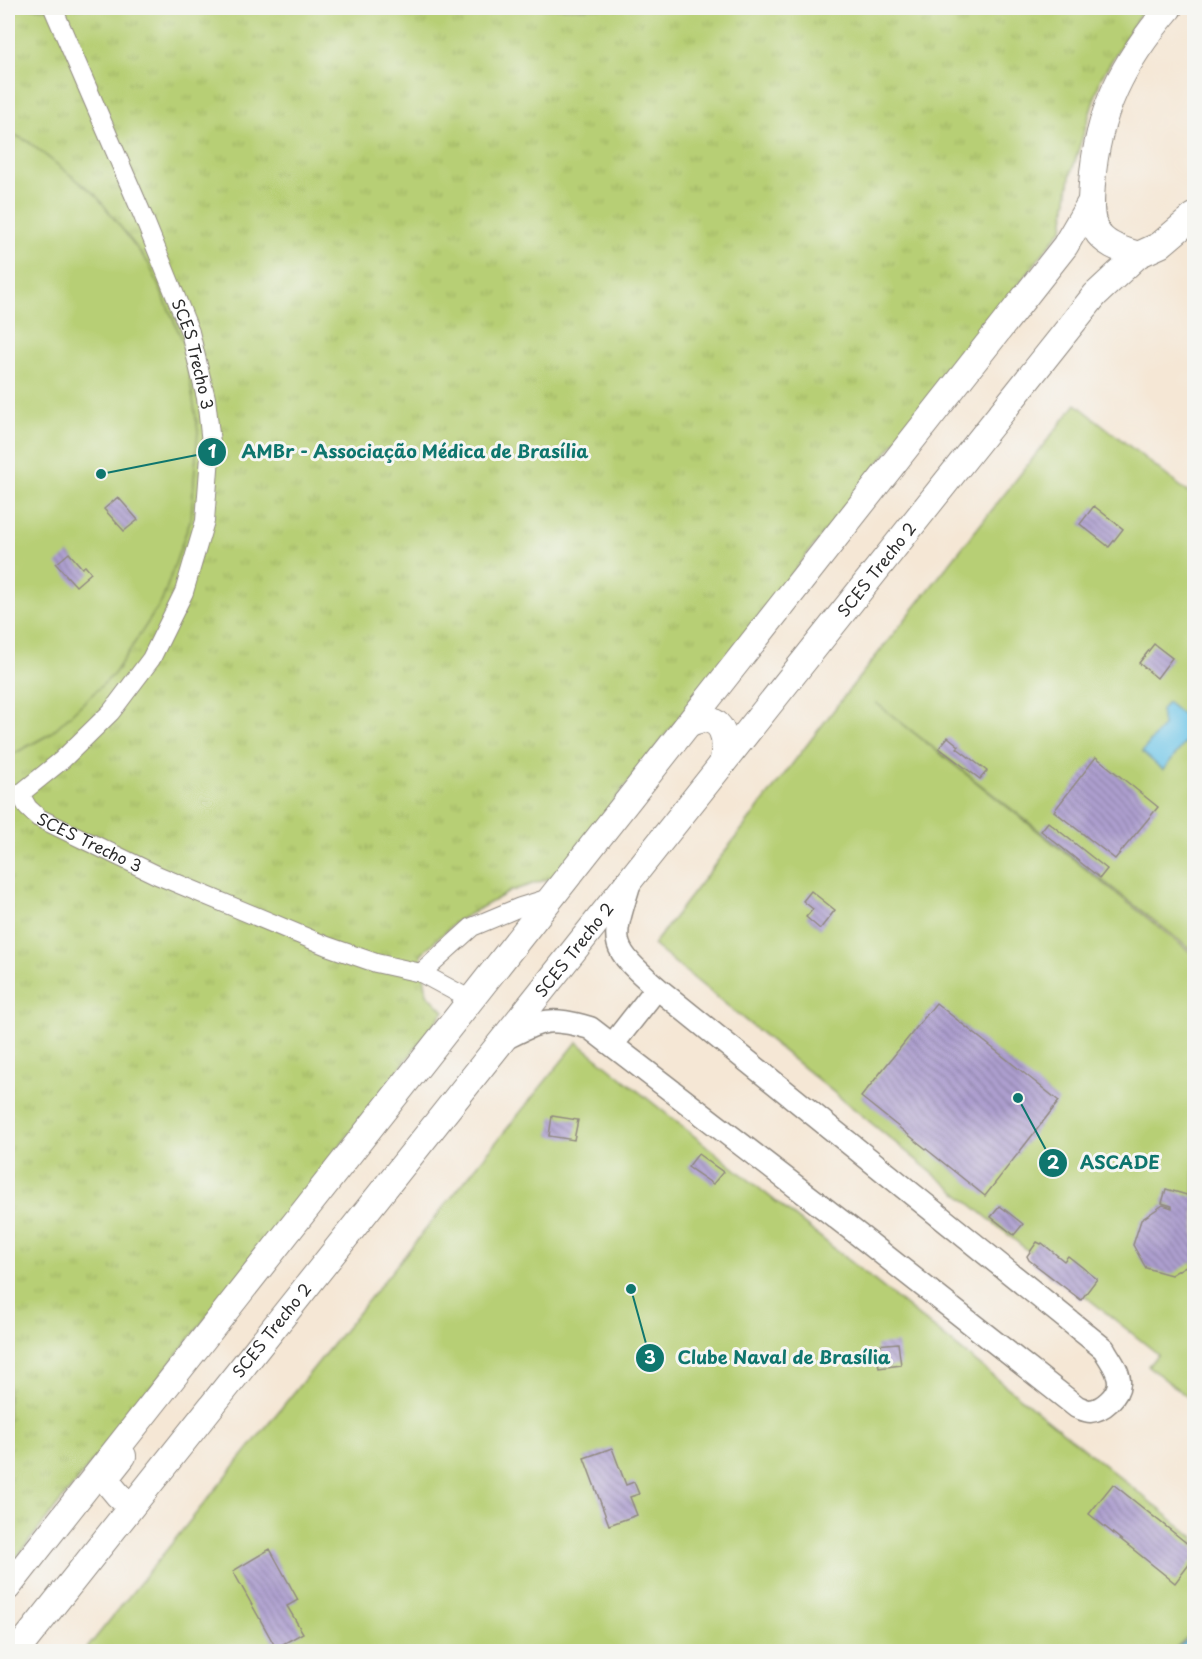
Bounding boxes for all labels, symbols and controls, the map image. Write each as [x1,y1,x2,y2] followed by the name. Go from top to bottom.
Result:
[167,295,220,411] street label: SCES Trecho 3
[197,434,603,470] callout: AMBr - Associação Médica de Brasília
[208,437,217,464] text: 1
[242,437,589,464] text: AMBr - Associação Médica de Brasília
[831,516,921,621] street label: SCES Trecho 2
[33,806,147,877] street label: SCES Trecho 3
[528,897,619,1002] street label: SCES Trecho 2
[1038,1145,1172,1181] callout: ASCADE
[1047,1148,1060,1175] text: 2
[1080,1148,1160,1175] text: ASCADE
[226,1277,316,1382] street label: SCES Trecho 2
[635,1340,902,1376] callout: Clube Naval de Brasília
[644,1343,656,1370] text: 3
[678,1343,891,1370] text: Clube Naval de Brasília

